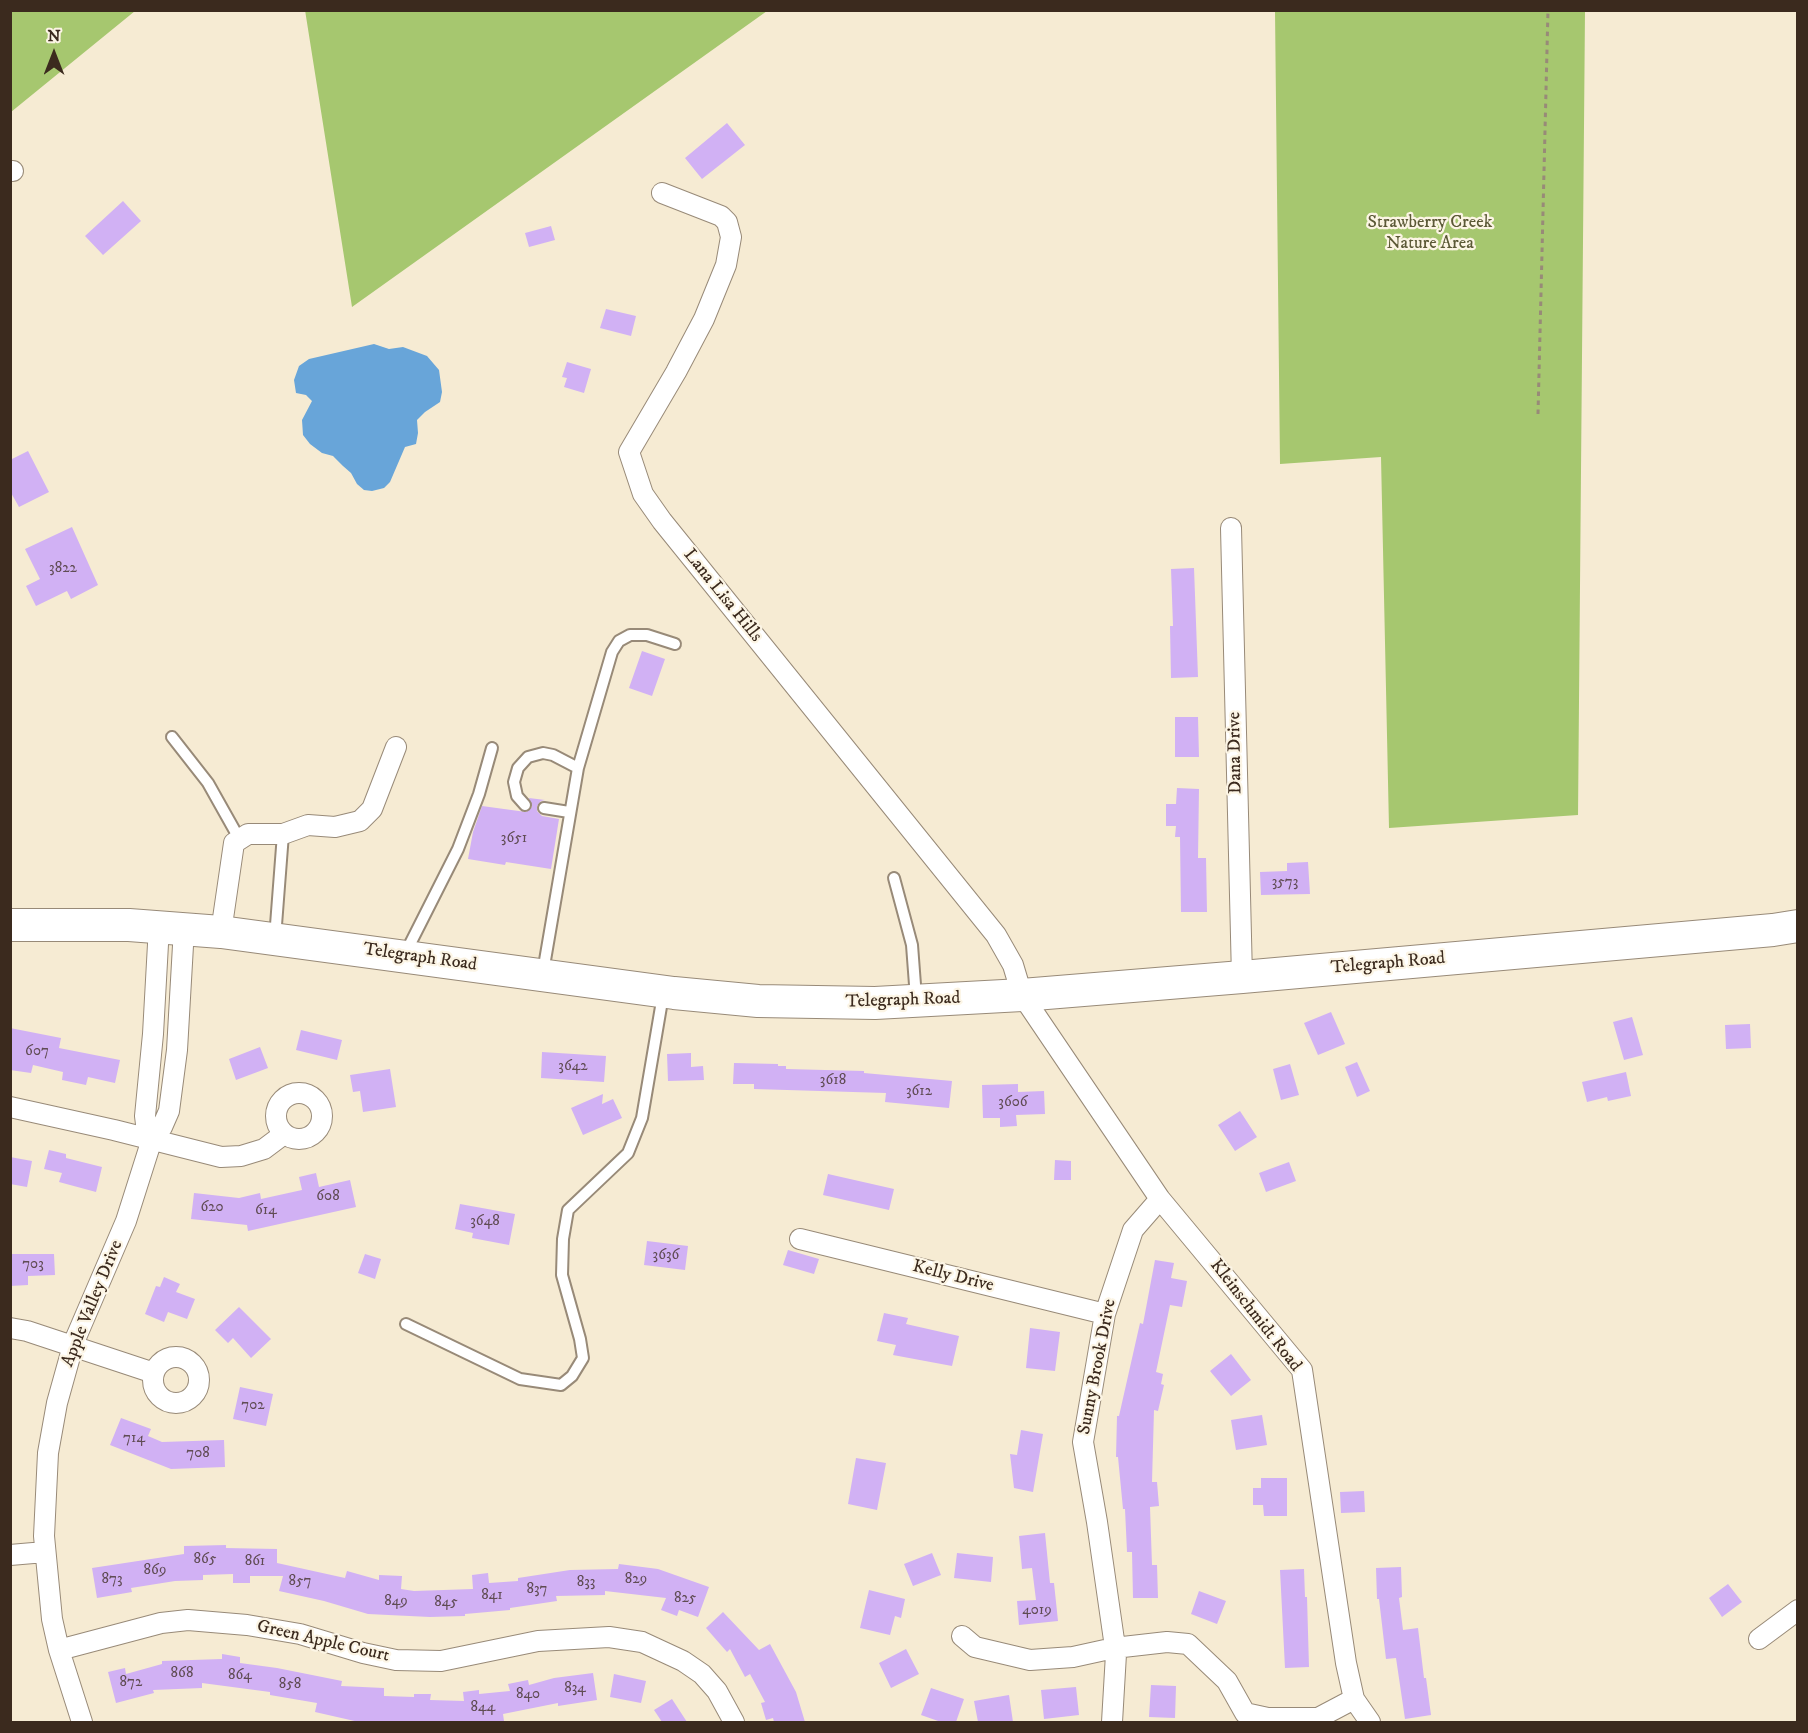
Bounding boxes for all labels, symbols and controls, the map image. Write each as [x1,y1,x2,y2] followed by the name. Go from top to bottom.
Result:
[24,24,84,84] north arrow
[47,26,61,46] text: N
[1367,212,1493,254] park label: Strawberry Creek Nature Area
[678,545,766,647] street label: Lana Lisa Hills
[49,560,77,578] house number: 3822
[1224,712,1248,794] street label: Dana Drive
[501,830,527,848] house number: 3651
[1272,874,1298,892] house number: 3573
[362,939,478,977] street label: Telegraph Road
[1330,948,1446,980] street label: Telegraph Road
[845,988,961,1014] street label: Telegraph Road
[25,1043,49,1061] house number: 607
[558,1058,588,1076] house number: 3642
[820,1072,846,1090] house number: 3618
[906,1083,932,1101] house number: 3612
[998,1094,1028,1112] house number: 3606
[316,1188,340,1206] house number: 608
[200,1199,224,1217] house number: 620
[255,1202,277,1220] house number: 614
[470,1213,500,1231] house number: 3648
[58,1238,128,1370] street label: Apple Valley Drive
[653,1247,679,1265] house number: 3636
[1204,1255,1306,1377] street label: Kleinschmidt Road
[22,1256,44,1274] house number: 703
[910,1256,996,1298] street label: Kelly Drive
[1074,1297,1122,1437] street label: Sunny Brook Drive
[241,1397,265,1415] house number: 702
[123,1430,145,1448] house number: 714
[186,1445,210,1463] house number: 708
[194,1551,216,1569] house number: 865
[245,1553,265,1571] house number: 861
[144,1562,166,1580] house number: 869
[101,1571,123,1589] house number: 873
[625,1571,647,1589] house number: 829
[289,1573,311,1591] house number: 857
[577,1574,595,1592] house number: 833
[526,1581,548,1599] house number: 837
[481,1587,503,1605] house number: 841
[674,1590,696,1608] house number: 825
[384,1593,408,1611] house number: 849
[434,1594,458,1612] house number: 845
[1022,1602,1052,1620] house number: 4019
[255,1616,391,1668] street label: Green Apple Court
[171,1665,193,1683] house number: 868
[228,1667,252,1685] house number: 864
[120,1674,142,1692] house number: 872
[279,1676,301,1694] house number: 858
[564,1680,586,1698] house number: 834
[516,1686,540,1704] house number: 840
[471,1699,495,1717] house number: 844

